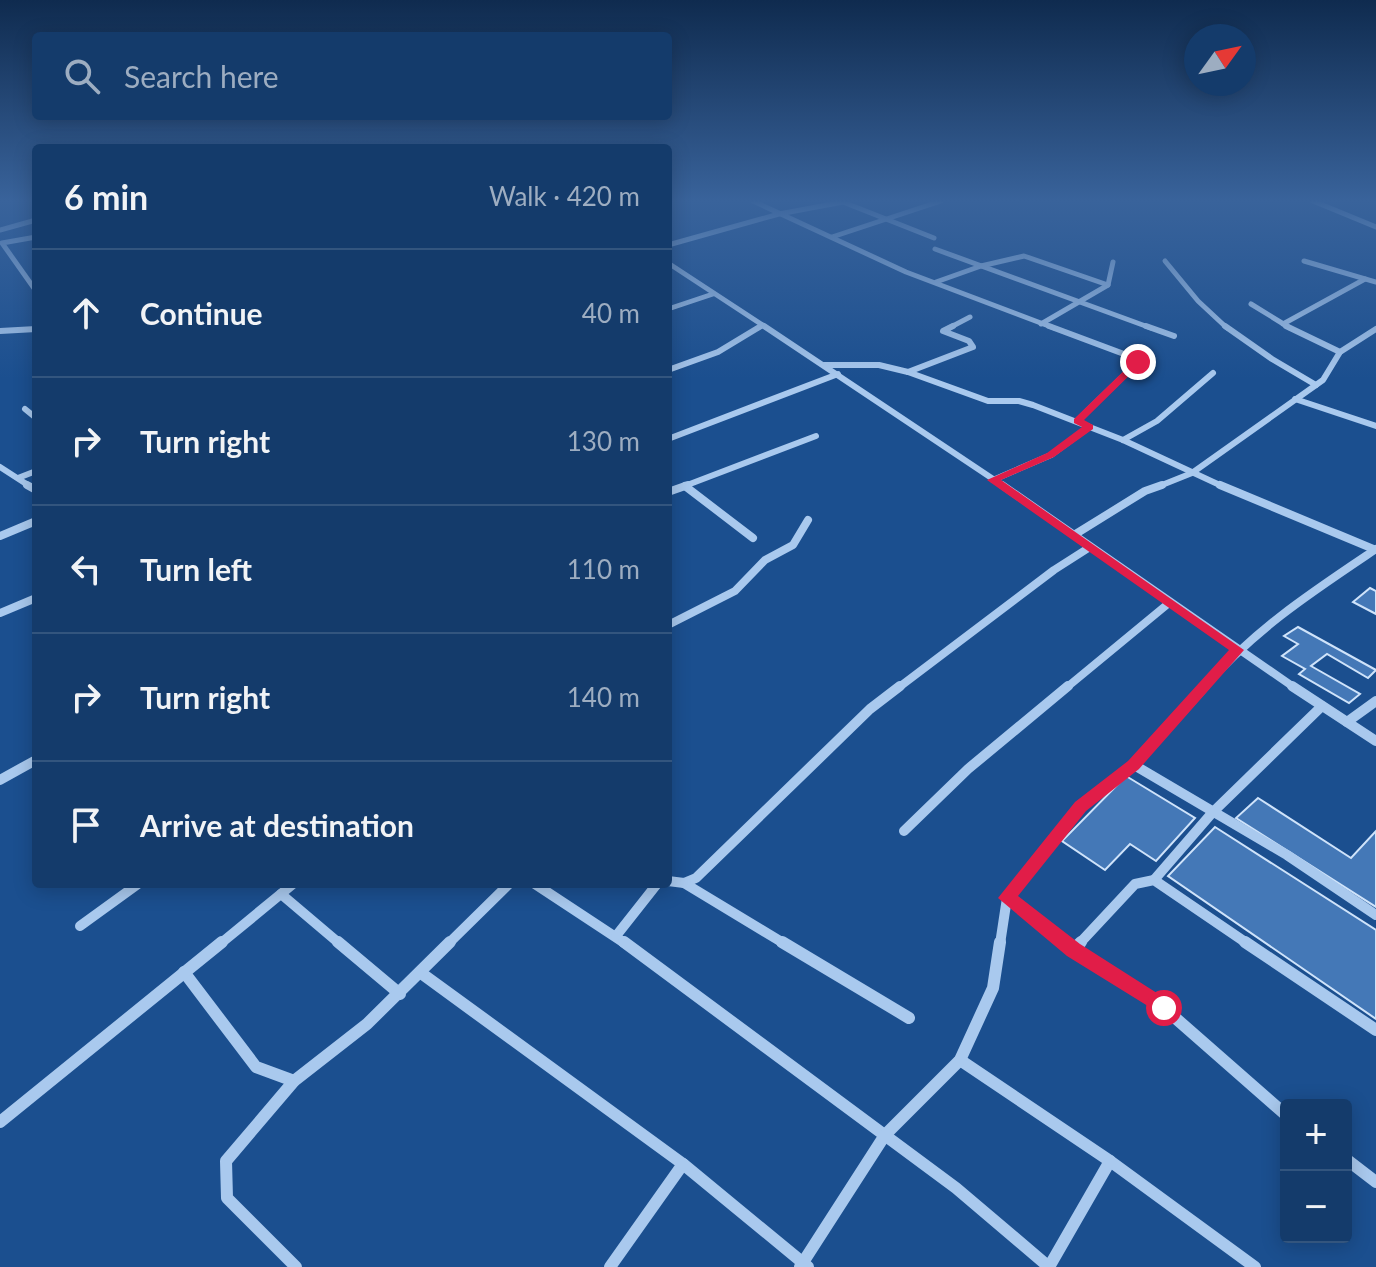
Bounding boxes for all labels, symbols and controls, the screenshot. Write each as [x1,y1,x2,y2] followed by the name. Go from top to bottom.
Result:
[1184,24,1256,96] north arrow
[32,32,672,120] search box
[60,54,104,98] icon: search
[124,58,279,94] text: Search here
[64,176,148,217] text: 6 min
[489,180,640,212] text: Walk · 420 m
[64,291,108,335] icon: ahead
[140,295,263,331] text: Continue
[582,297,640,329] text: 40 m
[1120,344,1156,380] route end
[64,419,108,463] icon: right
[140,423,270,459] text: Turn right
[567,425,640,457] text: 130 m
[64,547,108,591] icon: left
[140,551,252,587] text: Turn left
[567,553,640,585] text: 110 m
[64,675,108,719] icon: right
[140,679,270,715] text: Turn right
[567,681,640,713] text: 140 m
[64,803,108,847] icon: arrive
[140,807,414,843] text: Arrive at destination
[1146,990,1182,1026] route start
[1280,1099,1352,1243] map controls
[1280,1099,1352,1171] button: +
[1280,1171,1352,1243] button: −

